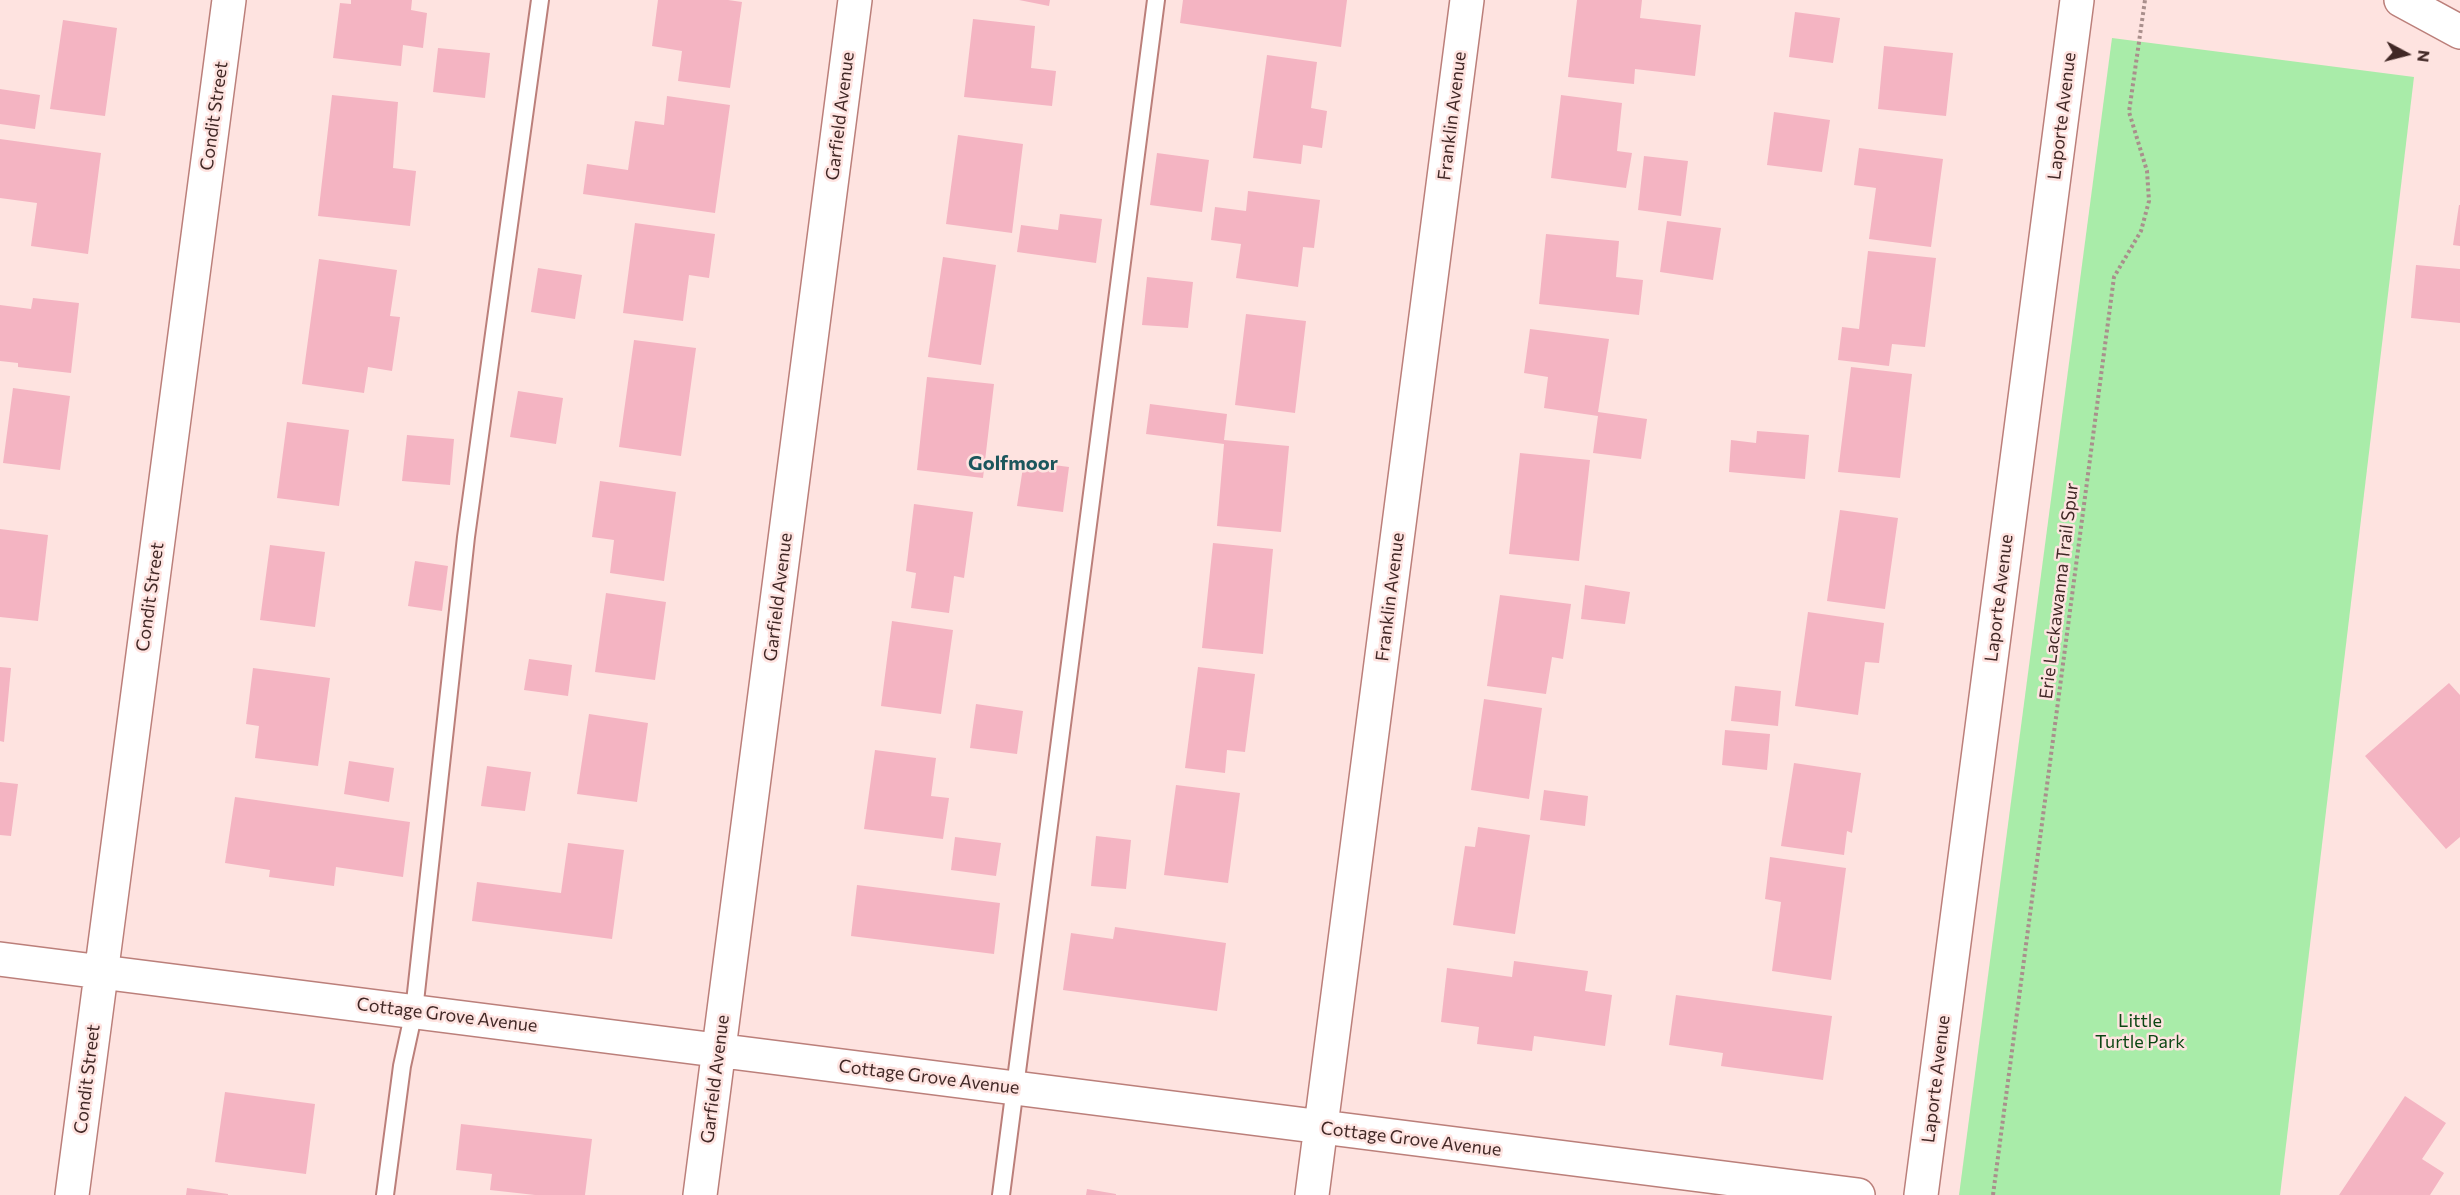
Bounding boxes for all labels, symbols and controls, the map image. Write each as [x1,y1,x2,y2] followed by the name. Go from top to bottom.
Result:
[2376,24,2436,84] north arrow
[2414,49,2435,63] text: N
[821,50,859,182] street label: Garfield Avenue
[1433,50,1471,182] street label: Franklin Avenue
[2043,51,2081,181] street label: Laporte Avenue
[196,60,232,172] street label: Condit Street
[968,451,1058,475] district label: Golfmoor
[2035,482,2083,700] street label: Erie Lackawanna Trail Spur
[759,531,797,663] street label: Garfield Avenue
[1371,531,1409,663] street label: Franklin Avenue
[1980,533,2018,663] street label: Laporte Avenue
[132,541,168,653] street label: Condit Street
[355,993,539,1037] street label: Cottage Grove Avenue
[2095,1010,2185,1052] park label: Little Turtle Park
[696,1013,734,1145] street label: Garfield Avenue
[1917,1014,1955,1144] street label: Laporte Avenue
[70,1023,104,1135] street label: Condit Street
[837,1055,1021,1099] street label: Cottage Grove Avenue
[1319,1117,1503,1161] street label: Cottage Grove Avenue

